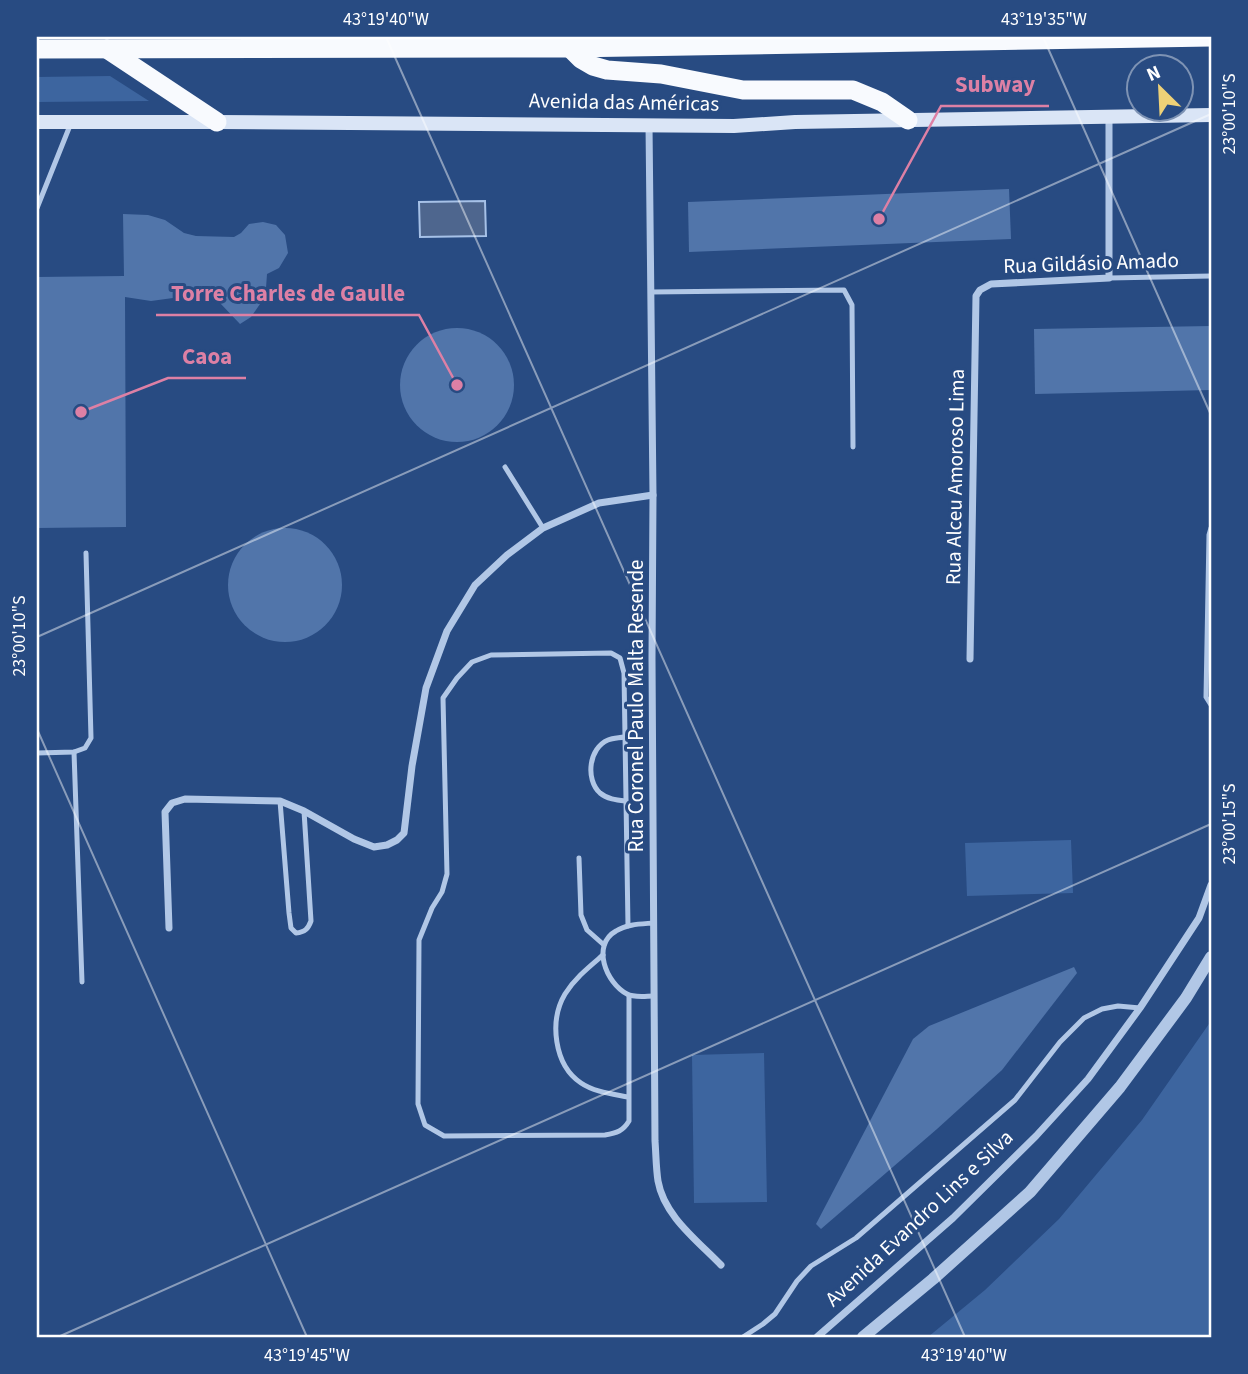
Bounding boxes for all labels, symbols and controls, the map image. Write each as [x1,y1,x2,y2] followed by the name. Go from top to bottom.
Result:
[343,7,429,32] text: 43°19'40"W
[1001,7,1087,32] text: 43°19'35"W
[1126,52,1196,122] north arrow
[1142,59,1165,89] text: N
[941,62,1049,106] callout: Subway
[955,68,1035,101] text: Subway
[1217,73,1242,155] text: 23°00'10"S
[529,85,720,119] street label: Avenida das Américas
[1003,245,1179,281] street label: Rua Gildásio Amado
[156,271,419,315] callout: Torre Charles de Gaulle
[171,277,405,310] text: Torre Charles de Gaulle
[168,334,246,378] callout: Caoa
[182,340,232,373] text: Caoa
[938,369,972,585] street label: Rua Alceu Amoroso Lima
[621,560,651,852] street label: Rua Coronel Paulo Malta Resende
[7,595,32,677] text: 23°00'10"S
[1217,783,1242,865] text: 23°00'15"S
[818,1123,1020,1313] street label: Avenida Evandro Lins e Silva
[264,1343,350,1368] text: 43°19'45"W
[921,1343,1007,1368] text: 43°19'40"W

